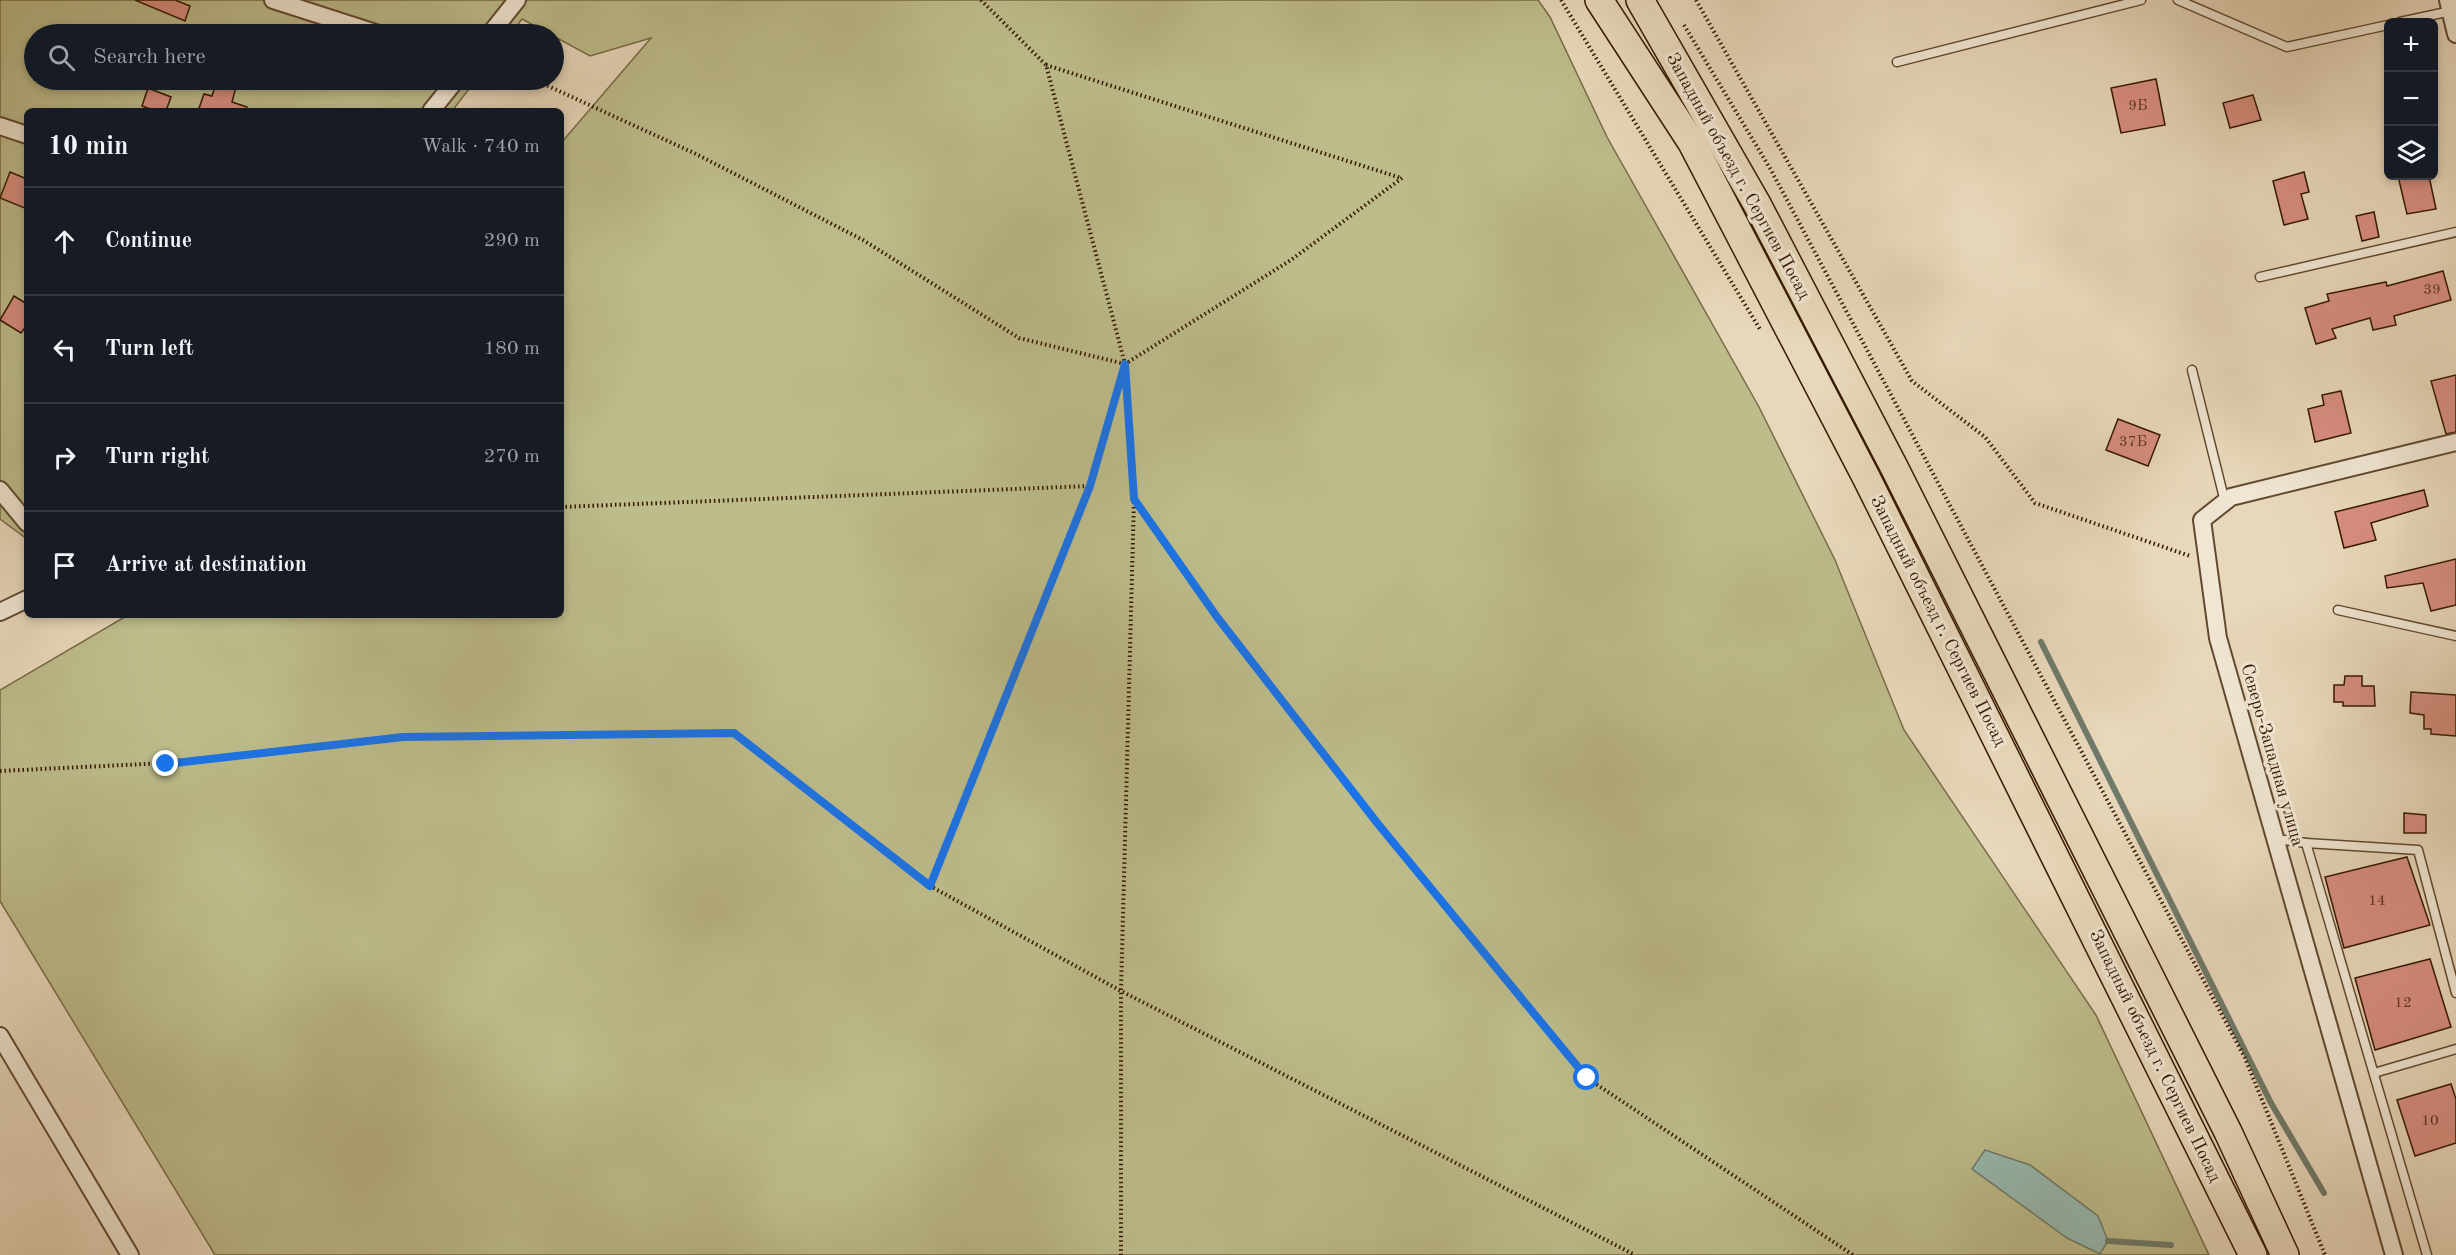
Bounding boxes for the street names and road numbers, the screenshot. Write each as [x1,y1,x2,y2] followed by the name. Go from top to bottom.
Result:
[1663,50,1813,302] street label: Западный объезд г. Сергиев Посад
[1867,493,2009,749] street label: Западный объезд г. Сергиев Посад
[2237,662,2307,848] street label: Северо-Западная улица
[2086,927,2224,1185] street label: Западный объезд г. Сергиев Посад

